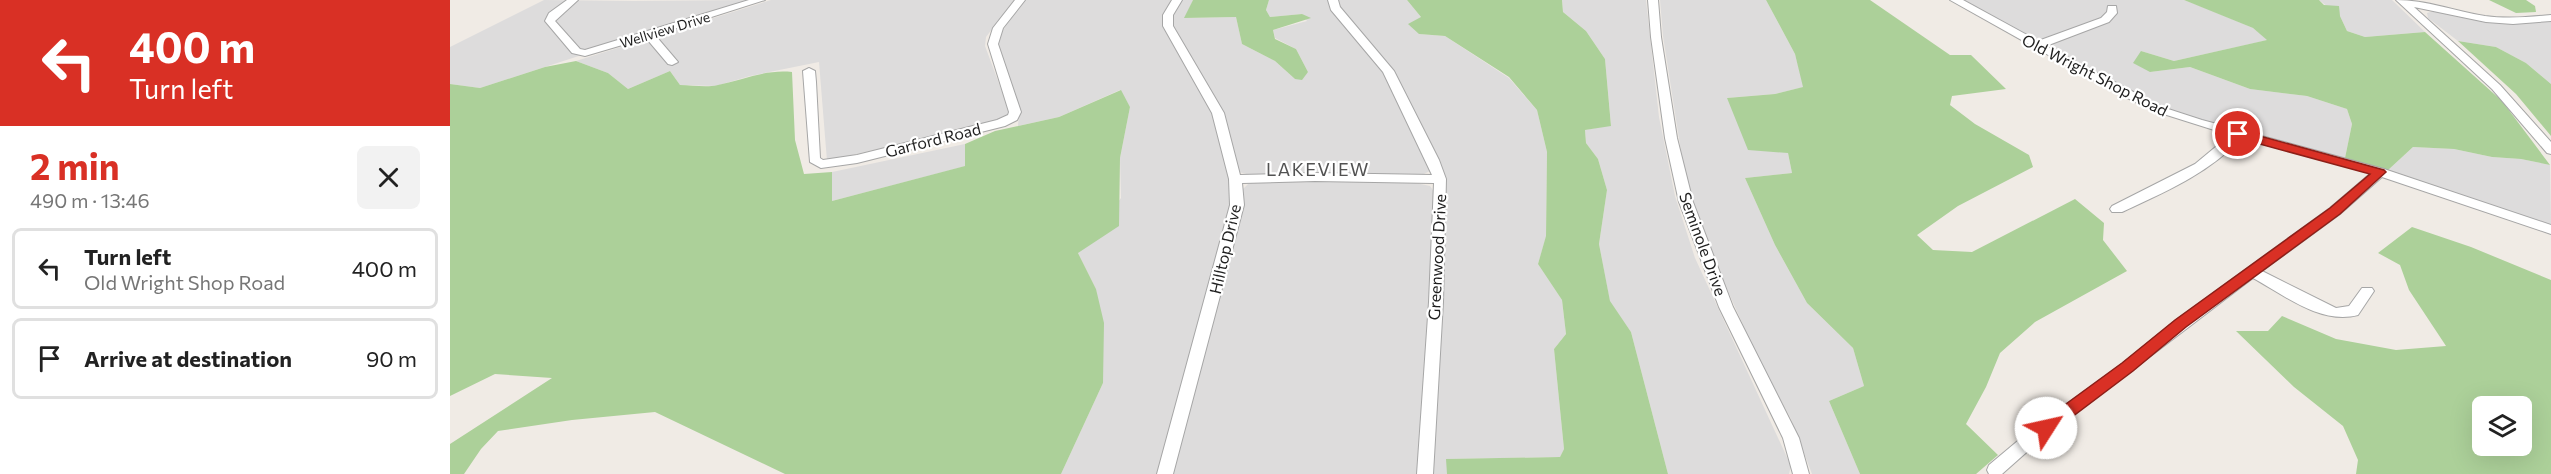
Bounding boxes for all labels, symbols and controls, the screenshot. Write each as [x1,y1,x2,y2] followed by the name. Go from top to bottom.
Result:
[618,8,712,51] street label: Wellview Drive
[129,20,255,72] text: 400 m
[30,24,108,102] icon: left
[2019,30,2171,120] street label: Old Wright Shop Road
[129,72,233,105] text: Turn left
[2212,108,2263,159] pin
[2221,117,2254,150] icon: arrive
[883,118,983,161] street label: Garford Road
[30,143,120,187] text: 2 min
[357,146,420,209] button: close
[1266,158,1370,180] district label: LAKEVIEW
[30,188,150,212] text: 490 m · 13:46
[1676,189,1731,298] street label: Seminole Drive
[1424,193,1449,321] street label: Greenwood Drive
[1205,202,1244,296] street label: Hilltop Drive
[84,243,171,270] text: Turn left
[33,252,66,285] icon: left
[352,255,417,282] text: 400 m
[84,270,285,294] text: Old Wright Shop Road
[33,342,66,375] icon: arrive
[84,345,292,372] text: Arrive at destination
[366,345,417,372] text: 90 m
[2014,396,2078,460] position arrow
[2472,396,2532,456] map controls
[2472,396,2532,456] button: layers

